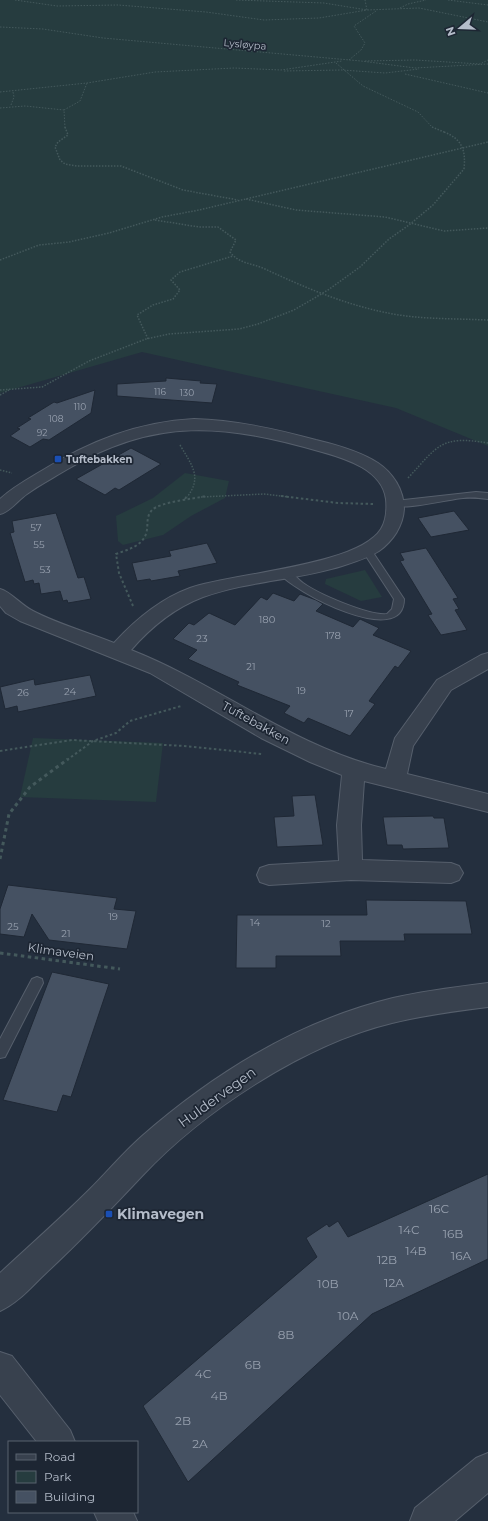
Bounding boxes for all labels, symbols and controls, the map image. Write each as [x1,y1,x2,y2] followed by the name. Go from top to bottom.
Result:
[440,8,480,48] north arrow
[442,25,459,38] text: N
[223,36,267,53] street label: Lysløypa
[154,386,167,397] house number: 116
[180,387,194,398] house number: 130
[74,401,86,412] house number: 110
[49,413,64,424] house number: 108
[37,427,47,438] house number: 92
[66,453,132,466] place label: Tuftebakken
[53,454,63,464] marker: Tuftebakken
[30,521,42,534] house number: 57
[33,538,45,551] house number: 55
[39,563,51,576] house number: 53
[259,613,276,626] house number: 180
[325,629,341,642] house number: 178
[196,632,208,645] house number: 23
[246,660,256,673] house number: 21
[296,684,306,697] house number: 19
[64,685,76,698] house number: 24
[17,686,29,699] house number: 26
[220,698,293,747] street label: Tuftebakken
[344,707,354,720] house number: 17
[108,910,118,923] house number: 19
[250,916,260,929] house number: 14
[321,917,331,930] house number: 12
[7,920,19,933] house number: 25
[61,927,71,940] house number: 21
[27,939,95,964] street label: Klimaveien
[175,1063,259,1131] street label: Huldervegen
[429,1201,450,1216] house number: 16C
[117,1205,204,1223] place label: Klimavegen
[104,1209,114,1219] marker: Klimavegen
[399,1222,420,1237] house number: 14C
[443,1226,463,1241] house number: 16B
[405,1243,427,1258] house number: 14B
[451,1248,472,1263] house number: 16A
[377,1252,397,1267] house number: 12B
[384,1275,404,1290] house number: 12A
[317,1276,339,1291] house number: 10B
[338,1308,359,1323] house number: 10A
[278,1327,294,1342] house number: 8B
[245,1357,261,1372] house number: 6B
[195,1366,212,1381] house number: 4C
[211,1388,227,1403] house number: 4B
[175,1413,191,1428] house number: 2B
[192,1436,208,1451] house number: 2A
[8,1441,138,1513] legend
[44,1449,75,1464] text: Road
[44,1469,72,1484] text: Park
[44,1489,95,1504] text: Building

